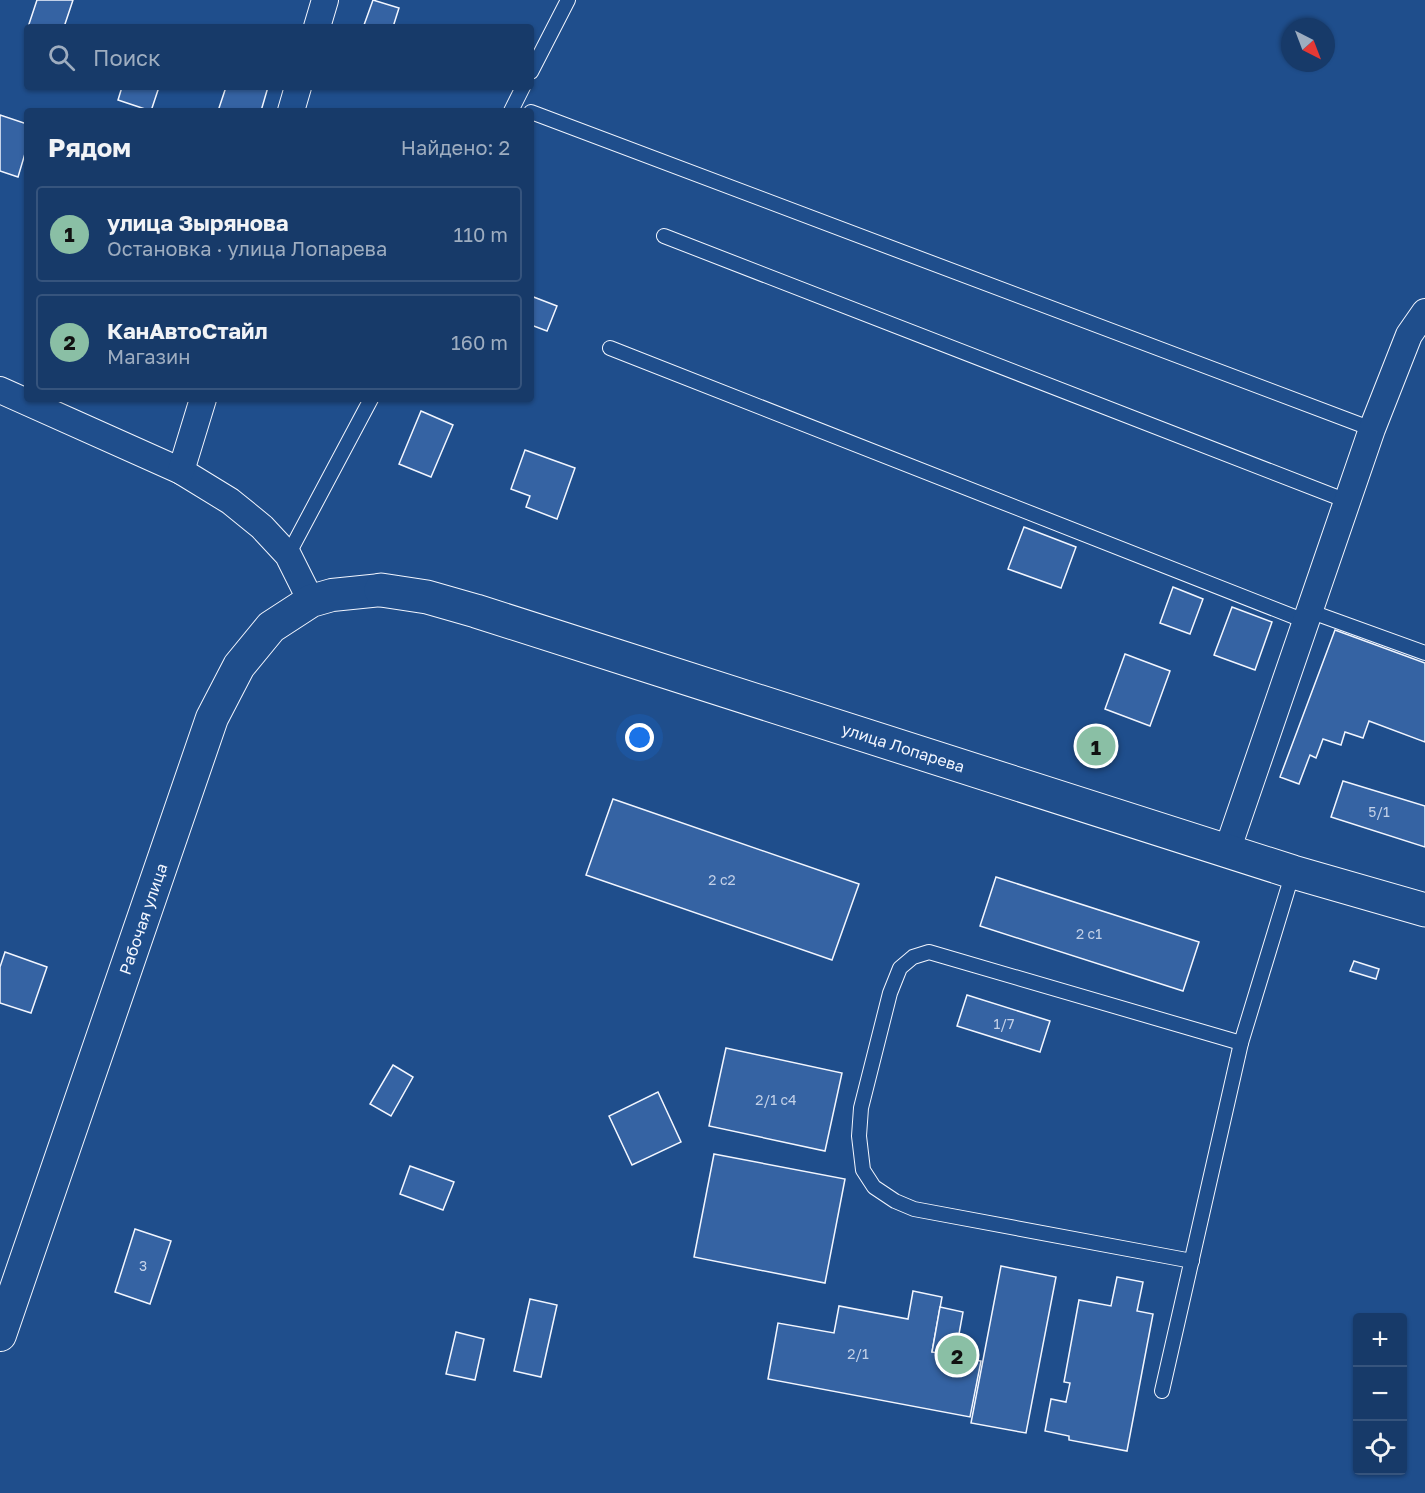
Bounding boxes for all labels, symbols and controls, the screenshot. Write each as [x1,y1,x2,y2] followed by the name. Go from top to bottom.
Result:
[1281,18,1335,72] north arrow
[24,24,534,90] search box
[45,41,78,74] icon: search
[93,44,161,71] text: Поиск
[48,132,131,163] text: Рядом
[401,135,510,159] text: Найдено: 2
[107,209,289,236] text: улица Зырянова
[64,222,75,246] text: 1
[454,222,508,246] text: 110 m
[107,236,387,260] text: Остановка · улица Лопарева
[107,317,268,344] text: КанАвтоСтайл
[63,330,76,354] text: 2
[451,330,508,354] text: 160 m
[107,344,191,368] text: Магазин
[839,719,967,776] street label: улица Лопарева
[625,723,654,752] your location
[1076,724,1116,768] pin: 1
[1368,803,1390,820] house number: 5/1
[115,860,171,977] street label: Рабочая улица
[708,871,736,888] house number: 2 с2
[1076,925,1102,942] house number: 2 с1
[994,1015,1014,1032] house number: 1/7
[755,1091,797,1108] house number: 2/1 с4
[139,1257,147,1274] house number: 3
[1353,1313,1407,1475] map controls
[1353,1313,1407,1367] button: +
[938,1332,976,1378] pin: 2
[847,1345,869,1362] house number: 2/1
[1353,1367,1407,1421] button: −
[1353,1421,1407,1475] button: locate

